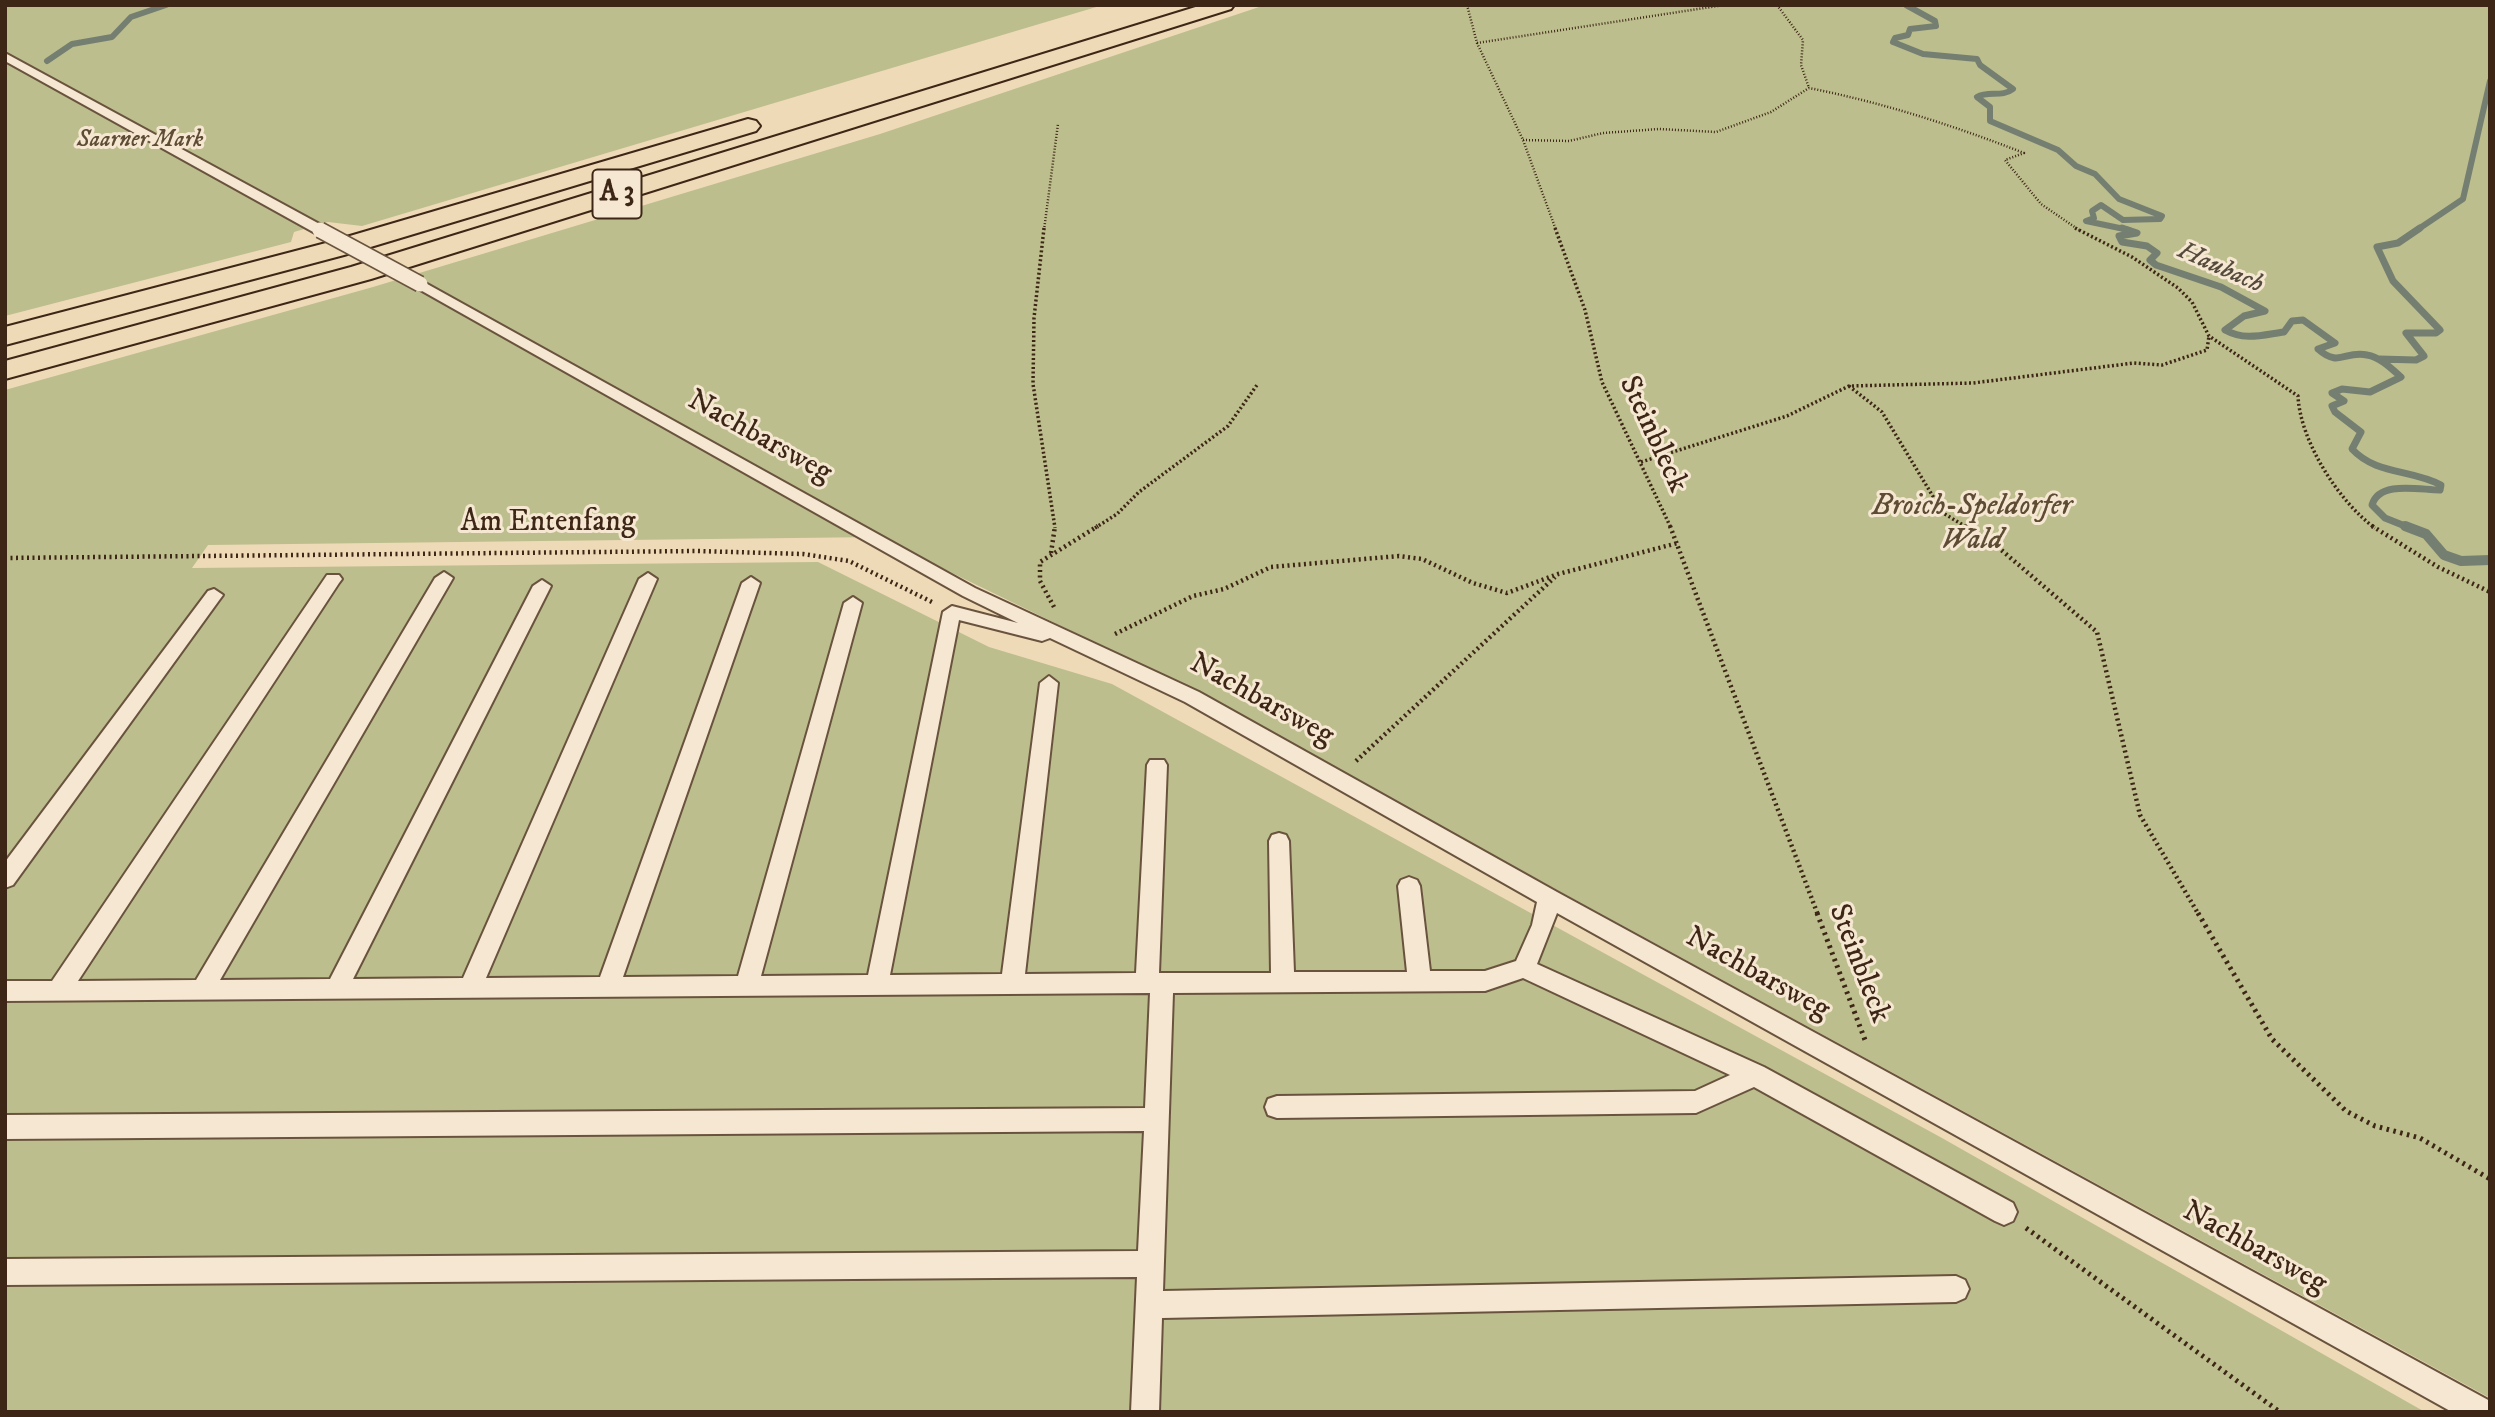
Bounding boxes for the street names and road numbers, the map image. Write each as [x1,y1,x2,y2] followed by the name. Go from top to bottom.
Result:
[592,170,642,218] road number: A 3
[1609,371,1695,499] street label: Steinbleck
[681,384,837,492] street label: Nachbarsweg
[460,506,636,542] street label: Am Entenfang
[1183,647,1339,755] street label: Nachbarsweg
[1819,900,1897,1028] street label: Steinbleck
[1679,921,1835,1029] street label: Nachbarsweg
[2176,1195,2332,1303] street label: Nachbarsweg

